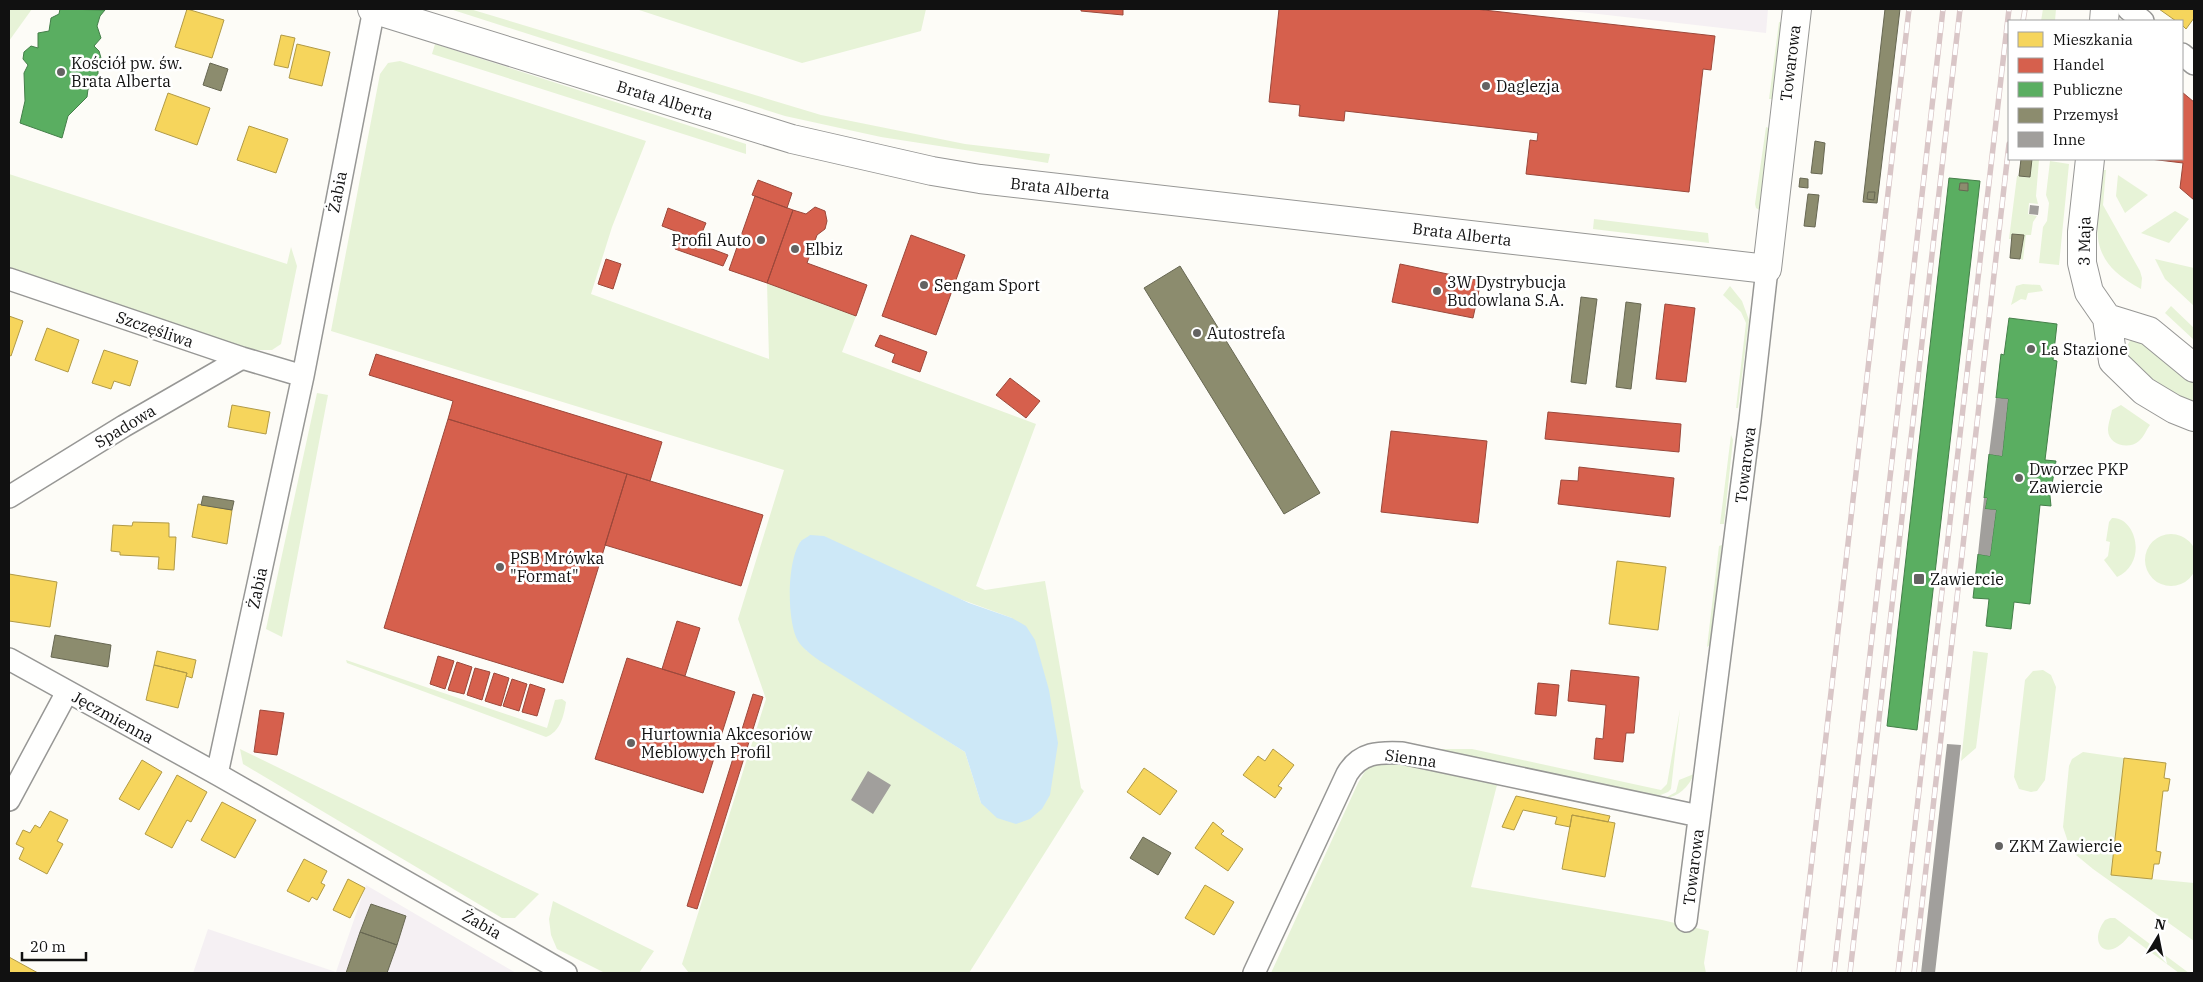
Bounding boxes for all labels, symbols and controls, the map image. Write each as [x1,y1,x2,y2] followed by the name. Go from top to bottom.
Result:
[2008,20,2183,160] legend
[1775,23,1805,102] street label: Towarowa
[2053,30,2133,49] text: Mieszkania
[71,53,182,91] place label: Kościół pw. św. Brata Alberta
[2053,55,2104,74] text: Handel
[55,66,67,78] marker: Kościół pw. św. Brata Alberta
[614,76,716,124] street label: Brata Alberta
[1496,76,1560,96] place label: Daglezja
[1480,80,1492,92] marker: Daglezja
[2053,80,2123,99] text: Publiczne
[2053,105,2119,124] text: Przemysł
[2053,130,2085,149] text: Inne
[323,169,351,215] street label: Żabia
[1009,173,1111,203] street label: Brata Alberta
[2074,216,2094,266] street label: 3 Maja
[1411,218,1513,250] street label: Brata Alberta
[671,230,751,250] place label: Profil Auto
[755,234,767,246] marker: Profil Auto
[805,239,843,259] place label: Elbiz
[789,243,801,255] marker: Elbiz
[1447,272,1567,310] place label: 3W Dystrybucja Budowlana S.A.
[934,275,1040,295] place label: Sengam Sport
[918,279,930,291] marker: Sengam Sport
[1431,285,1443,297] marker: 3W Dystrybucja Budowlana S.A.
[114,306,197,352] street label: Szczęśliwa
[1207,323,1286,343] place label: Autostrefa
[1191,327,1203,339] marker: Autostrefa
[2041,339,2128,359] place label: La Stazione
[2025,343,2037,355] marker: La Stazione
[91,400,159,452] street label: Spadowa
[1730,425,1760,504] street label: Towarowa
[2029,459,2129,497] place label: Dworzec PKP Zawiercie
[2013,472,2025,484] marker: Dworzec PKP Zawiercie
[510,548,605,586] place label: PSB Mrówka "Format"
[494,561,506,573] marker: PSB Mrówka "Format"
[243,565,271,611] street label: Żabia
[1930,569,2004,589] place label: Zawiercie
[1912,572,1926,586] marker: Zawiercie
[69,686,158,748] street label: Jęczmienna
[641,724,813,762] place label: Hurtownia Akcesoriów Meblowych Profil
[625,737,637,749] marker: Hurtownia Akcesoriów Meblowych Profil
[1384,744,1438,772] street label: Sienna
[1678,827,1708,906] street label: Towarowa
[2009,836,2122,856] place label: ZKM Zawiercie
[1993,840,2005,852] marker: ZKM Zawiercie
[459,905,505,943] street label: Żabia
[2133,912,2183,962] north arrow
[2153,914,2167,934] text: N
[22,930,86,962] scale bar
[30,937,66,956] text: 20 m

